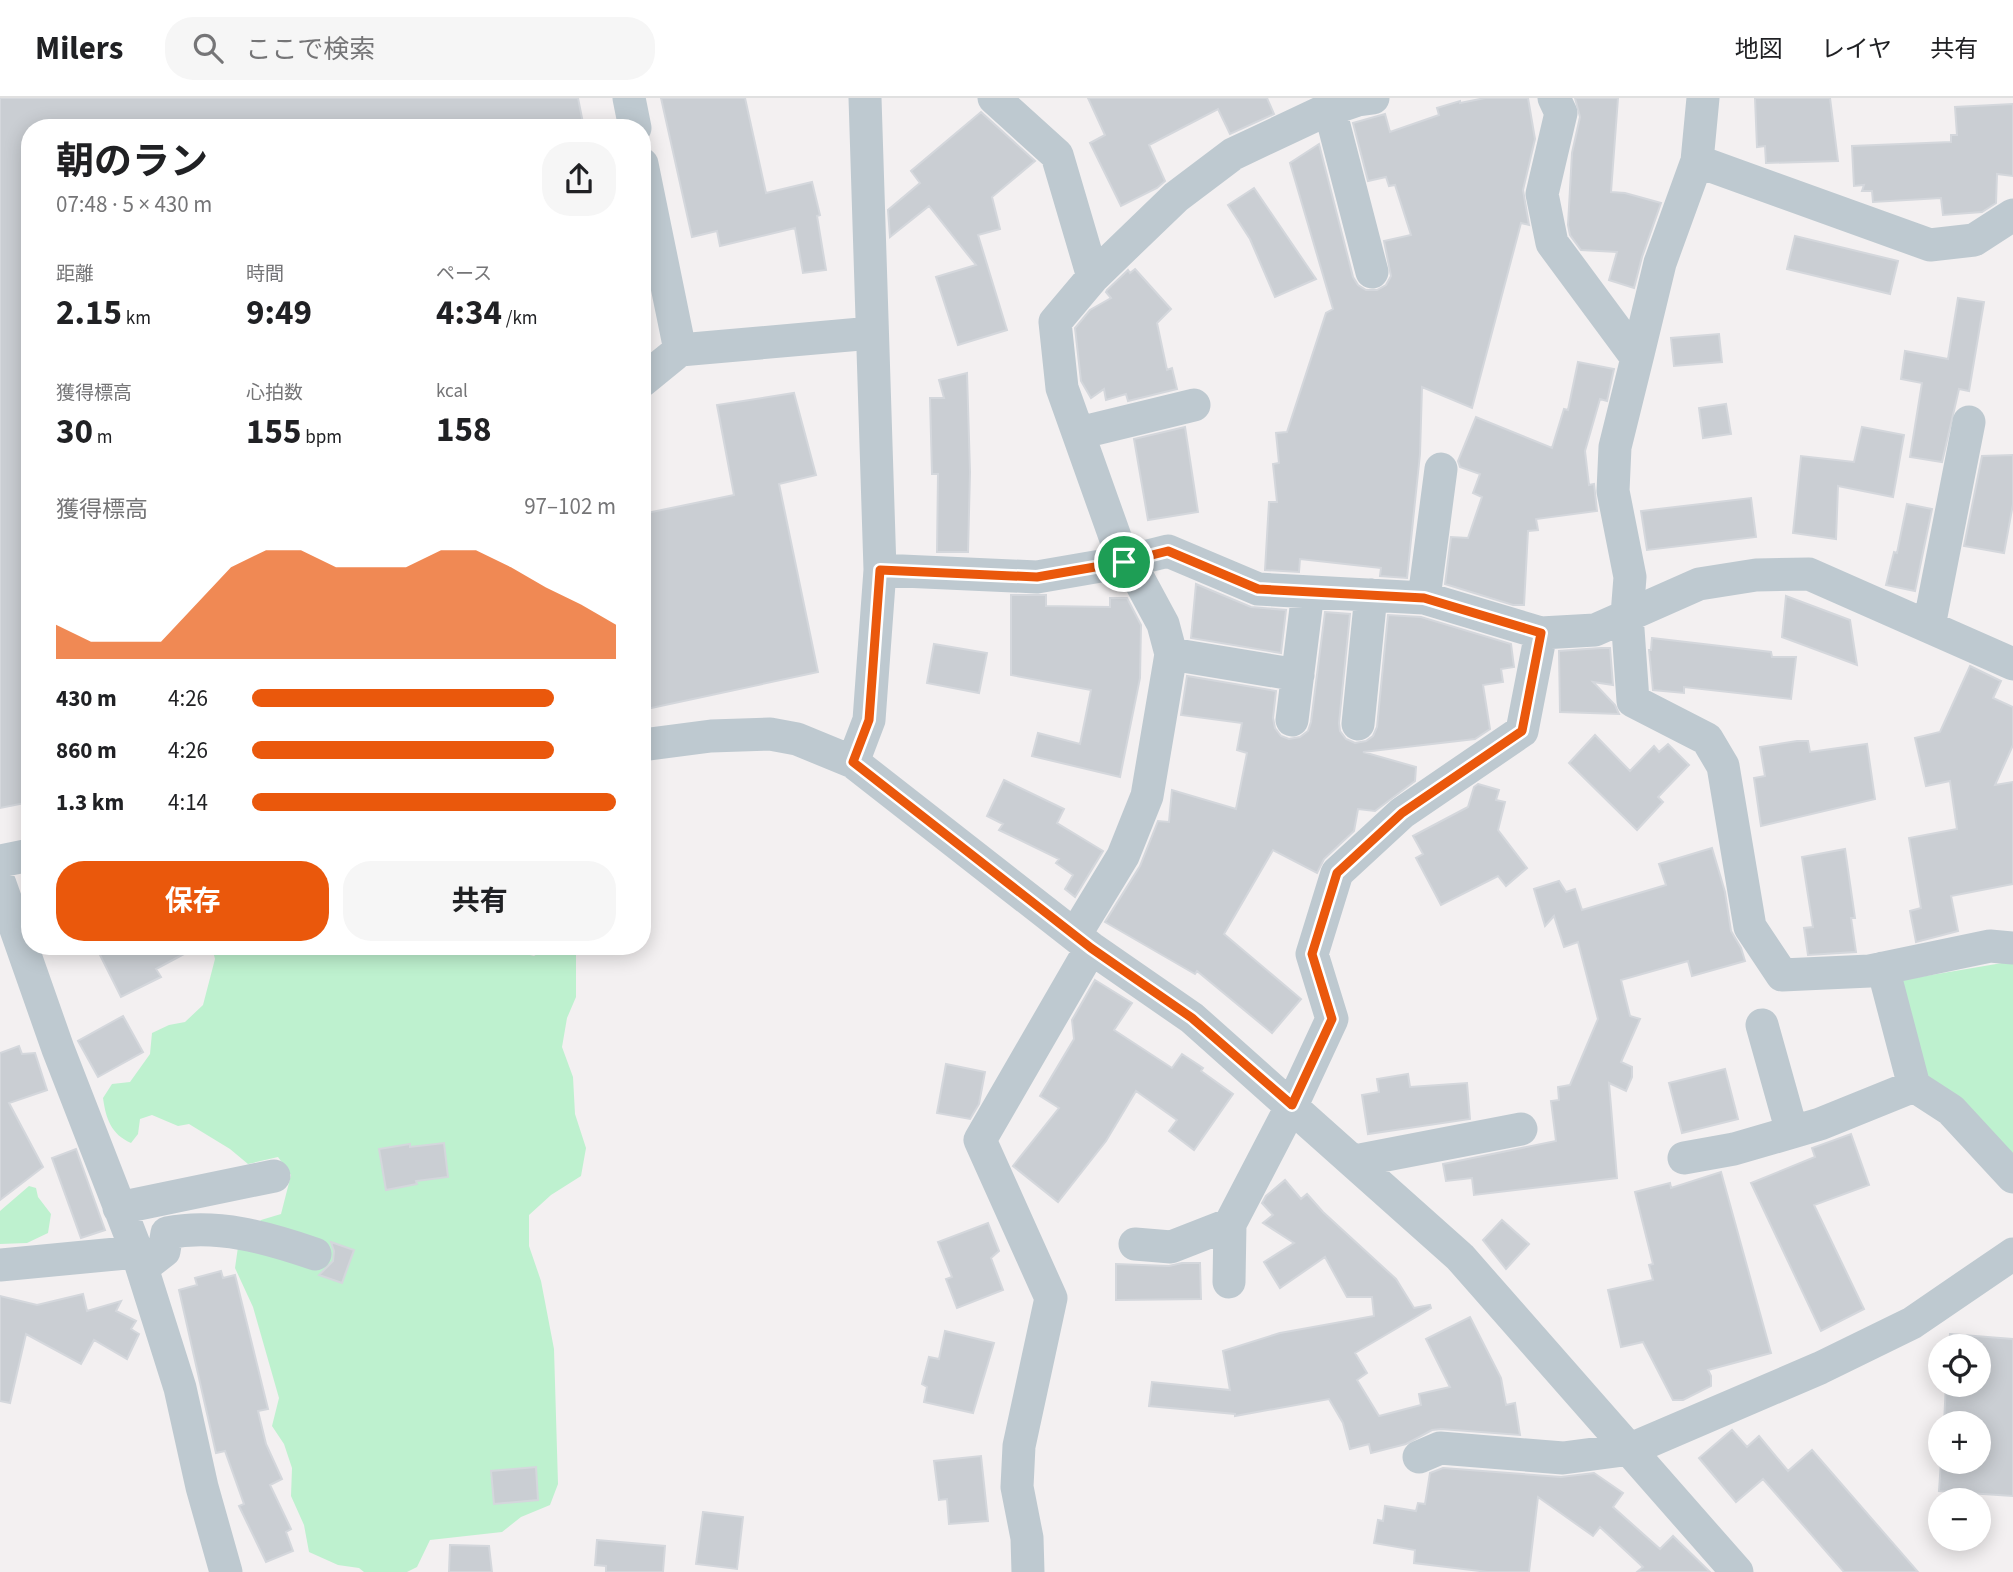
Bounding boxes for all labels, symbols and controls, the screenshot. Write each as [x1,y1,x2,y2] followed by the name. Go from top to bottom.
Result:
[165,17,655,80] search box
[35,25,123,72] text: Milers
[189,29,227,67] icon: search
[245,31,375,68] text: ここで検索
[1735,32,1783,67] text: 地図
[1821,32,1892,67] text: レイヤ
[1930,32,1978,67] text: 共有
[56,135,208,189] text: 朝のラン
[542,142,616,216] button: share
[56,188,212,221] text: 07:48 · 5 × 430 m
[56,261,94,288] text: 距離
[246,261,284,288] text: 時間
[436,261,492,288] text: ペース
[56,288,122,338] text: 2.15
[246,288,312,338] text: 9:49
[436,288,502,338] text: 4:34
[122,305,151,332] text: km
[502,305,538,332] text: /km
[436,378,468,405] text: kcal
[56,380,132,407] text: 獲得標高
[246,380,303,407] text: 心拍数
[436,405,491,455] text: 158
[56,407,93,457] text: 30
[246,407,301,457] text: 155
[93,424,113,451] text: m
[301,424,342,451] text: bpm
[524,490,616,523] text: 97–102 m
[56,493,148,526] text: 獲得標高
[1094,532,1154,592] pin
[1105,543,1143,581] icon: arrive
[56,682,117,715] text: 430 m
[168,682,208,715] text: 4:26
[56,734,117,767] text: 860 m
[168,734,208,767] text: 4:26
[56,786,124,819] text: 1.3 km
[168,786,208,819] text: 4:14
[56,861,329,941] button: 保存
[343,861,616,941] button: 共有
[1928,1334,1991,1551] map controls
[1928,1334,1991,1397] button: locate
[1928,1411,1991,1474] button: +
[1928,1488,1991,1551] button: −

